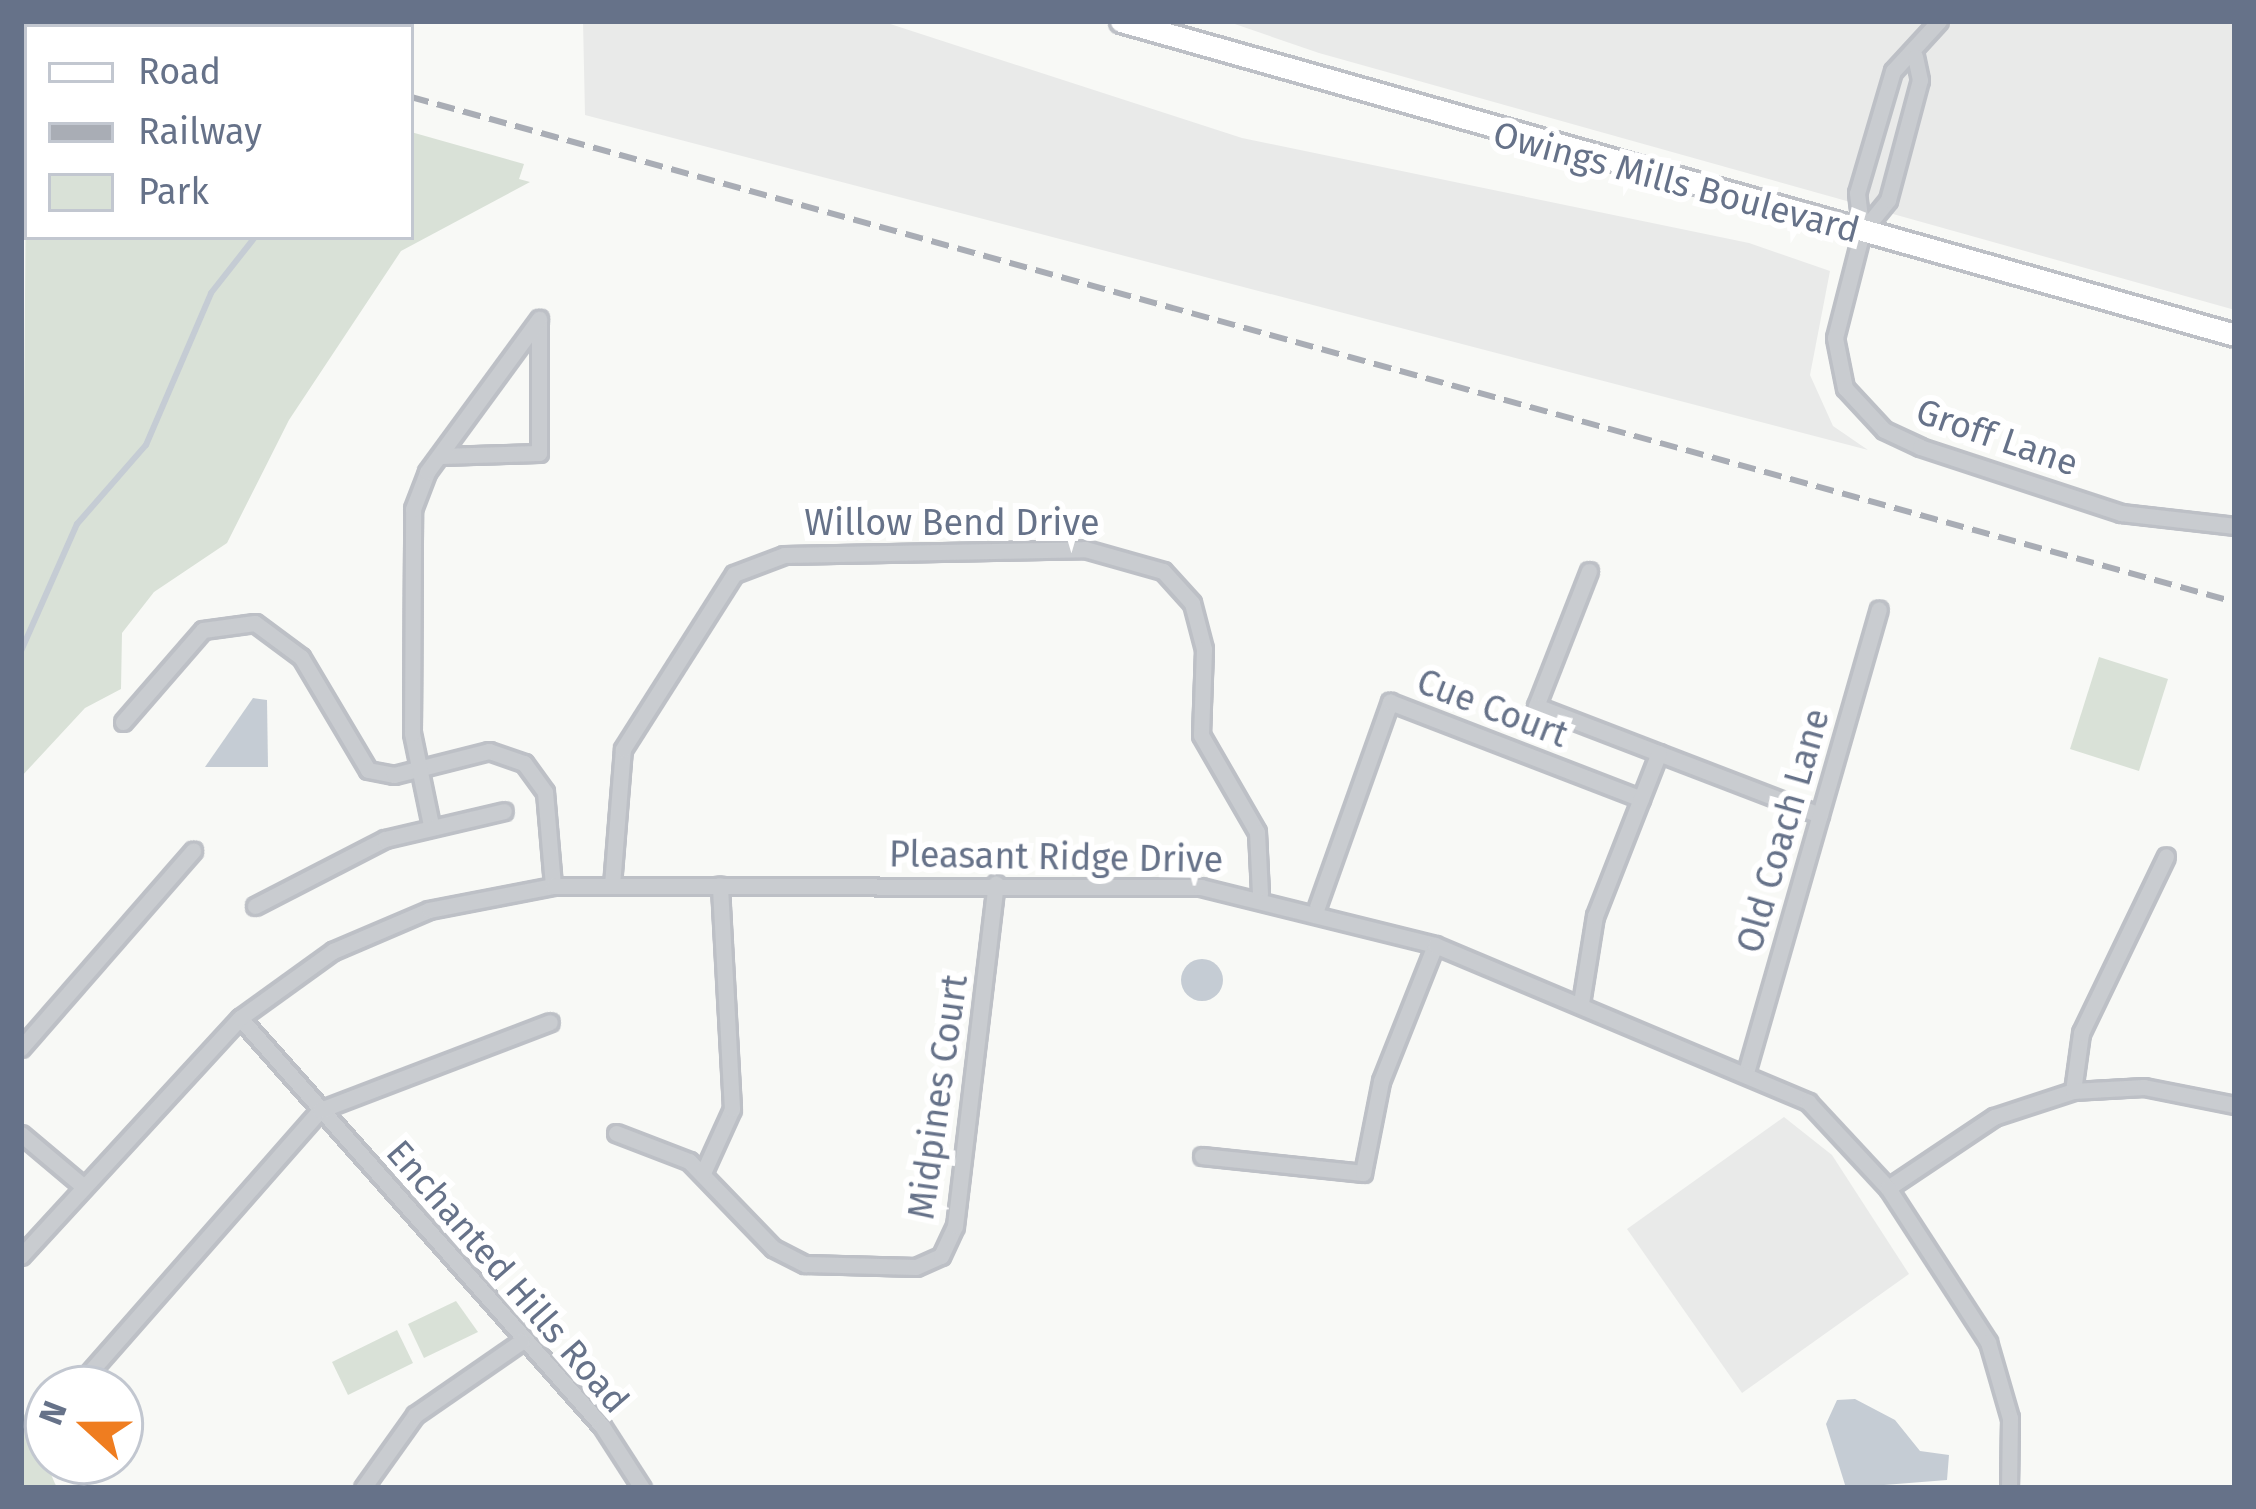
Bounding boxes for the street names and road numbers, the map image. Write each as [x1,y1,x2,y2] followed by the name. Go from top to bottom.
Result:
[1488,113,1864,253] street label: Owings Mills Boulevard
[1911,390,2083,486] street label: Groff Lane
[804,502,1100,546] street label: Willow Bend Drive
[1411,661,1573,757] street label: Cue Court
[1729,704,1839,958] street label: Old Coach Lane
[889,833,1223,883] street label: Pleasant Ridge Drive
[900,972,978,1222] street label: Midpines Court
[377,1132,637,1422] street label: Enchanted Hills Road

